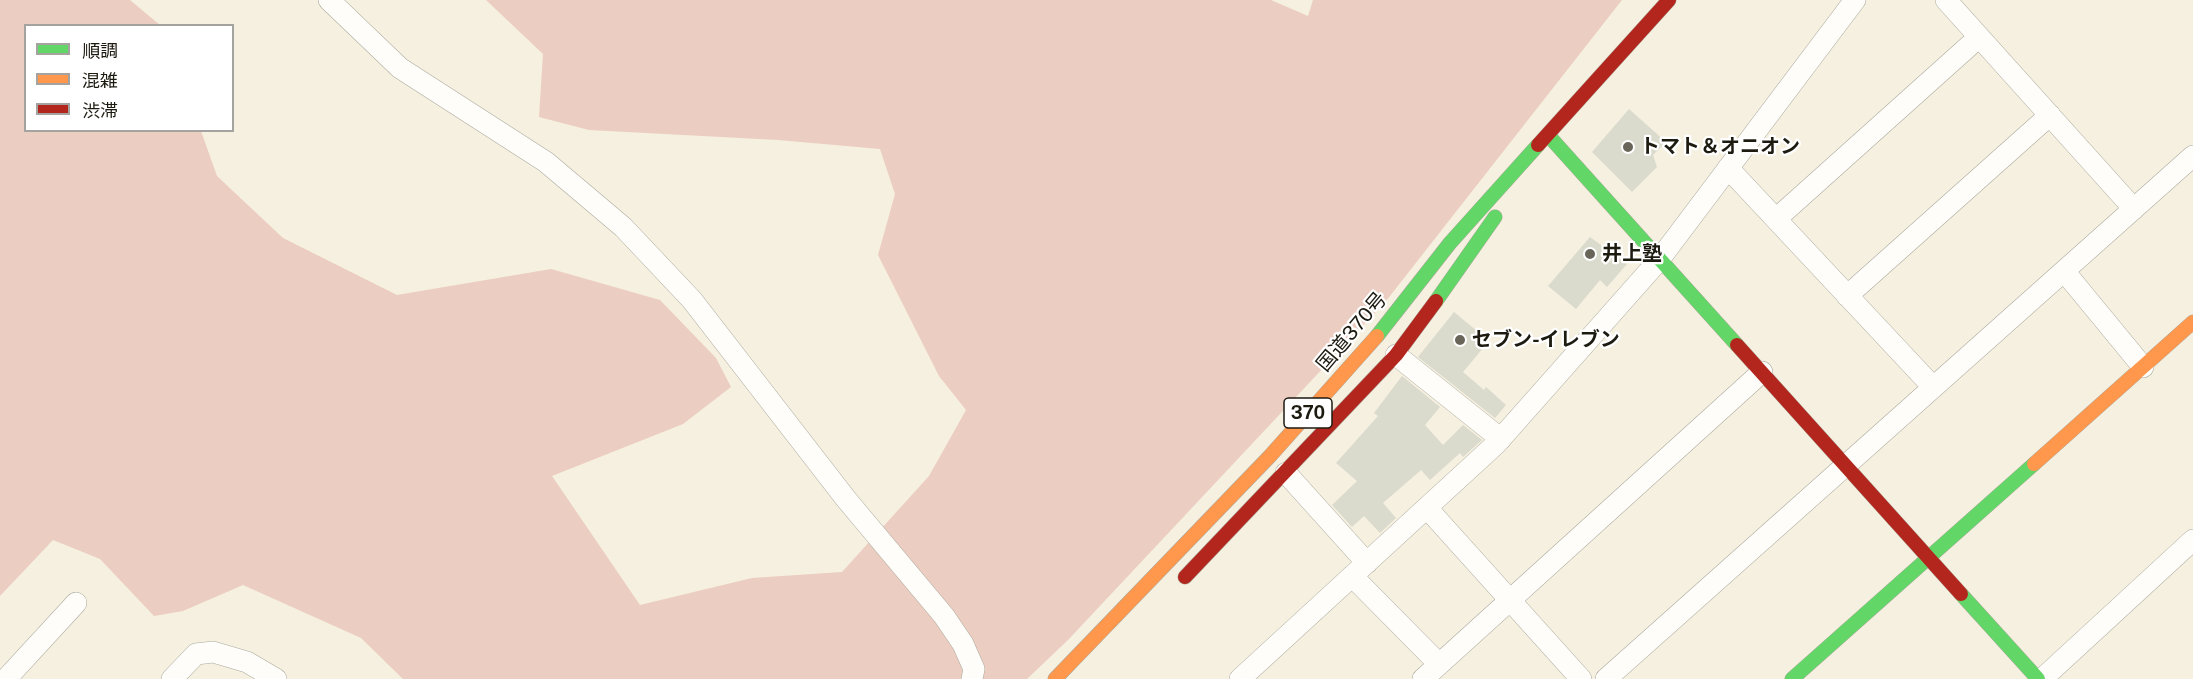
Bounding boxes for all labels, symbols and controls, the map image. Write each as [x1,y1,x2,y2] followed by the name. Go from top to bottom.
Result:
[24,24,234,132] legend
[82,40,118,61] text: 順調
[82,70,118,91] text: 混雑
[82,100,118,121] text: 渋滞
[1640,135,1800,159] place label: トマト＆オニオン
[1621,140,1635,154] marker: トマト＆オニオン
[1602,242,1662,266] place label: 井上塾
[1583,247,1597,261] marker: 井上塾
[1312,287,1392,377] street label: 国道370号
[1472,328,1620,352] place label: セブン-イレブン
[1453,333,1467,347] marker: セブン-イレブン
[1284,398,1332,428] road number: 370

